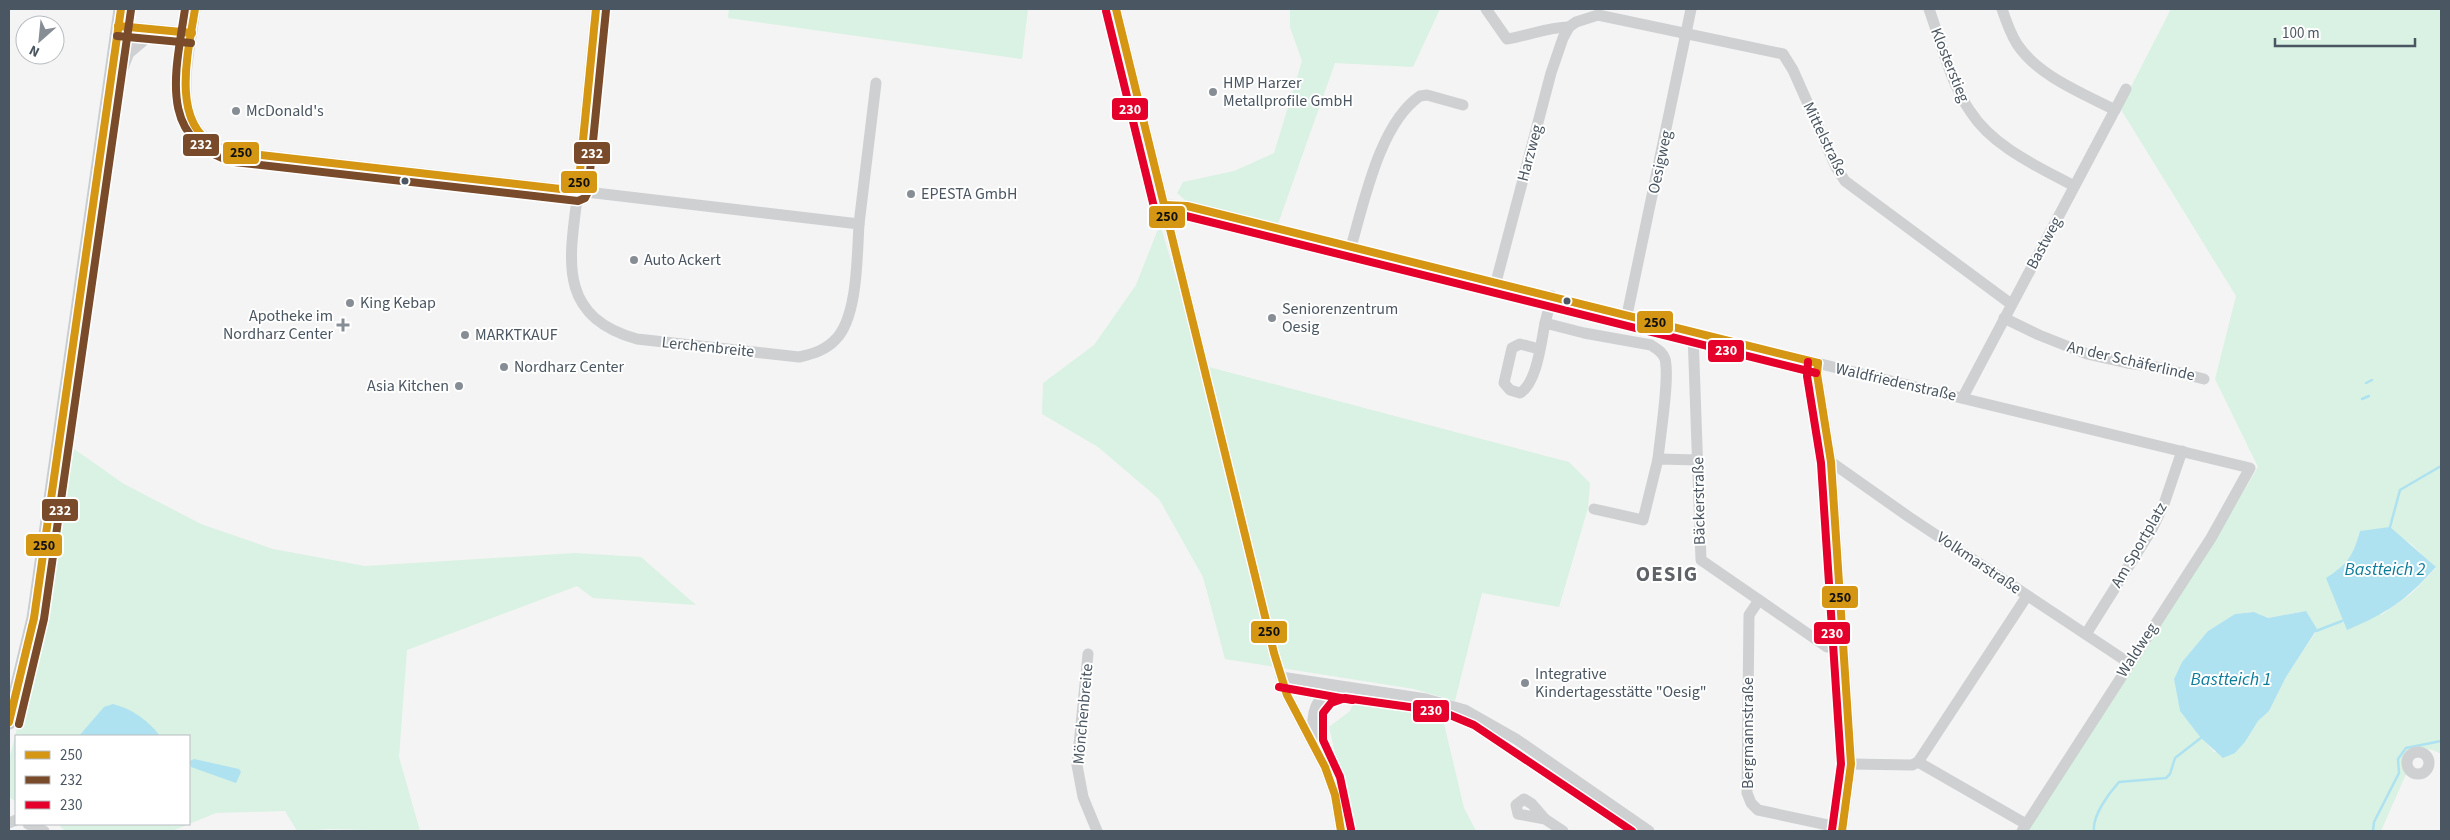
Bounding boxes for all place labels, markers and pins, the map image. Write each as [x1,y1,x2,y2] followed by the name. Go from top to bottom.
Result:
[1223,72,1353,112] place label: HMP Harzer Metallprofile GmbH
[1207,86,1219,98] marker: HMP Harzer Metallprofile GmbH
[246,100,324,122] place label: McDonald's
[230,105,242,117] marker: McDonald's
[400,176,410,186] unlabelled marker
[921,183,1017,205] place label: EPESTA GmbH
[905,188,917,200] marker: EPESTA GmbH
[644,249,721,271] place label: Auto Ackert
[628,254,640,266] marker: Auto Ackert
[360,292,436,314] place label: King Kebap
[1562,296,1572,306] unlabelled marker
[344,297,356,309] marker: King Kebap
[1282,298,1398,338] place label: Seniorenzentrum Oesig
[223,305,333,345] place label: Apotheke im Nordharz Center
[1266,312,1278,324] marker: Seniorenzentrum Oesig
[337,319,349,331] marker: Apotheke im Nordharz Center
[475,324,558,346] place label: MARKTKAUF
[459,329,471,341] marker: MARKTKAUF
[514,356,625,378] place label: Nordharz Center
[498,361,510,373] marker: Nordharz Center
[367,375,449,397] place label: Asia Kitchen
[453,380,465,392] marker: Asia Kitchen
[1535,663,1707,703] place label: Integrative Kindertagesstätte "Oesig"
[1519,677,1531,689] marker: Integrative Kindertagesstätte "Oesig"

